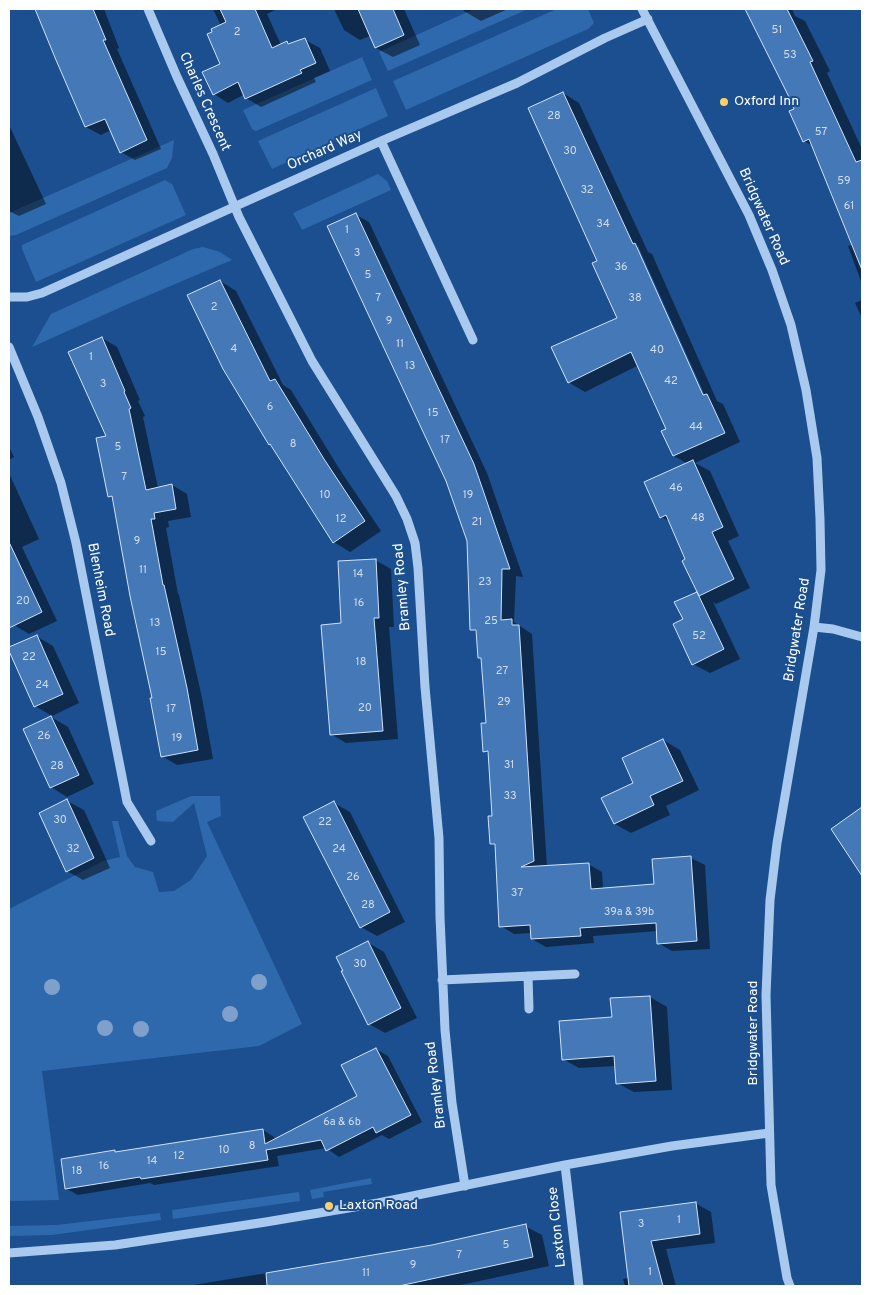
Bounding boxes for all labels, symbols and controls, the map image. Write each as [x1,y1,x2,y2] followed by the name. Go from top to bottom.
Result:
[772,24,782,38] house number: 51
[234,26,240,40] house number: 2
[783,49,797,63] house number: 53
[175,50,233,154] street label: Charles Crescent
[734,94,799,110] place label: Oxford Inn
[718,96,730,108] marker: Oxford Inn
[547,110,561,124] house number: 28
[815,126,827,140] house number: 57
[285,127,365,175] street label: Orchard Way
[563,145,577,159] house number: 30
[734,166,792,268] street label: Bridgwater Road
[837,175,851,189] house number: 59
[580,184,594,198] house number: 32
[844,200,854,214] house number: 61
[596,218,610,232] house number: 34
[345,224,349,238] house number: 1
[354,247,360,261] house number: 3
[614,261,628,275] house number: 36
[365,269,371,283] house number: 5
[375,292,381,306] house number: 7
[628,292,642,306] house number: 38
[211,301,217,315] house number: 2
[386,315,392,329] house number: 9
[396,338,404,352] house number: 11
[231,343,237,357] house number: 4
[650,344,664,358] house number: 40
[89,351,93,365] house number: 1
[405,360,415,374] house number: 13
[664,375,678,389] house number: 42
[100,378,106,392] house number: 3
[267,401,273,415] house number: 6
[428,407,438,421] house number: 15
[689,421,703,435] house number: 44
[440,434,450,448] house number: 17
[290,438,296,452] house number: 8
[115,441,121,455] house number: 5
[121,471,127,485] house number: 7
[669,482,683,496] house number: 46
[319,489,331,503] house number: 10
[463,489,473,503] house number: 19
[691,512,705,526] house number: 48
[336,513,346,527] house number: 12
[472,516,482,530] house number: 21
[134,535,140,549] house number: 9
[83,542,117,638] street label: Blenheim Road
[391,543,415,631] street label: Bramley Road
[139,564,147,578] house number: 11
[353,568,363,582] house number: 14
[478,576,492,590] house number: 23
[782,577,814,683] street label: Bridgwater Road
[16,595,30,609] house number: 20
[354,597,364,611] house number: 16
[484,615,498,629] house number: 25
[150,617,160,631] house number: 13
[692,630,706,644] house number: 52
[156,646,166,660] house number: 15
[22,651,36,665] house number: 22
[356,656,366,670] house number: 18
[496,665,508,679] house number: 27
[35,679,49,693] house number: 24
[497,696,511,710] house number: 29
[358,702,372,716] house number: 20
[166,703,176,717] house number: 17
[37,730,51,744] house number: 26
[172,732,182,746] house number: 19
[504,759,514,773] house number: 31
[50,760,64,774] house number: 28
[503,790,517,804] house number: 33
[53,814,67,828] house number: 30
[318,816,332,830] house number: 22
[66,843,80,857] house number: 32
[332,843,346,857] house number: 24
[346,871,360,885] house number: 26
[511,887,523,901] house number: 37
[361,899,375,913] house number: 28
[604,906,654,920] house number: 39a & 39b
[353,958,367,972] house number: 30
[746,981,762,1085] street label: Bridgwater Road
[423,1040,451,1130] street label: Bramley Road
[323,1116,361,1130] house number: 6a & 6b
[249,1140,255,1154] house number: 8
[218,1144,230,1158] house number: 10
[174,1150,184,1164] house number: 12
[147,1155,157,1169] house number: 14
[99,1160,109,1174] house number: 16
[72,1165,82,1179] house number: 18
[545,1186,571,1268] street label: Laxton Close
[339,1198,418,1214] place label: Laxton Road
[323,1200,335,1212] marker: Laxton Road
[677,1214,681,1228] house number: 1
[638,1218,644,1232] house number: 3
[503,1239,509,1253] house number: 5
[456,1249,462,1263] house number: 7
[410,1259,416,1273] house number: 9
[648,1266,652,1280] house number: 1
[362,1267,370,1281] house number: 11

